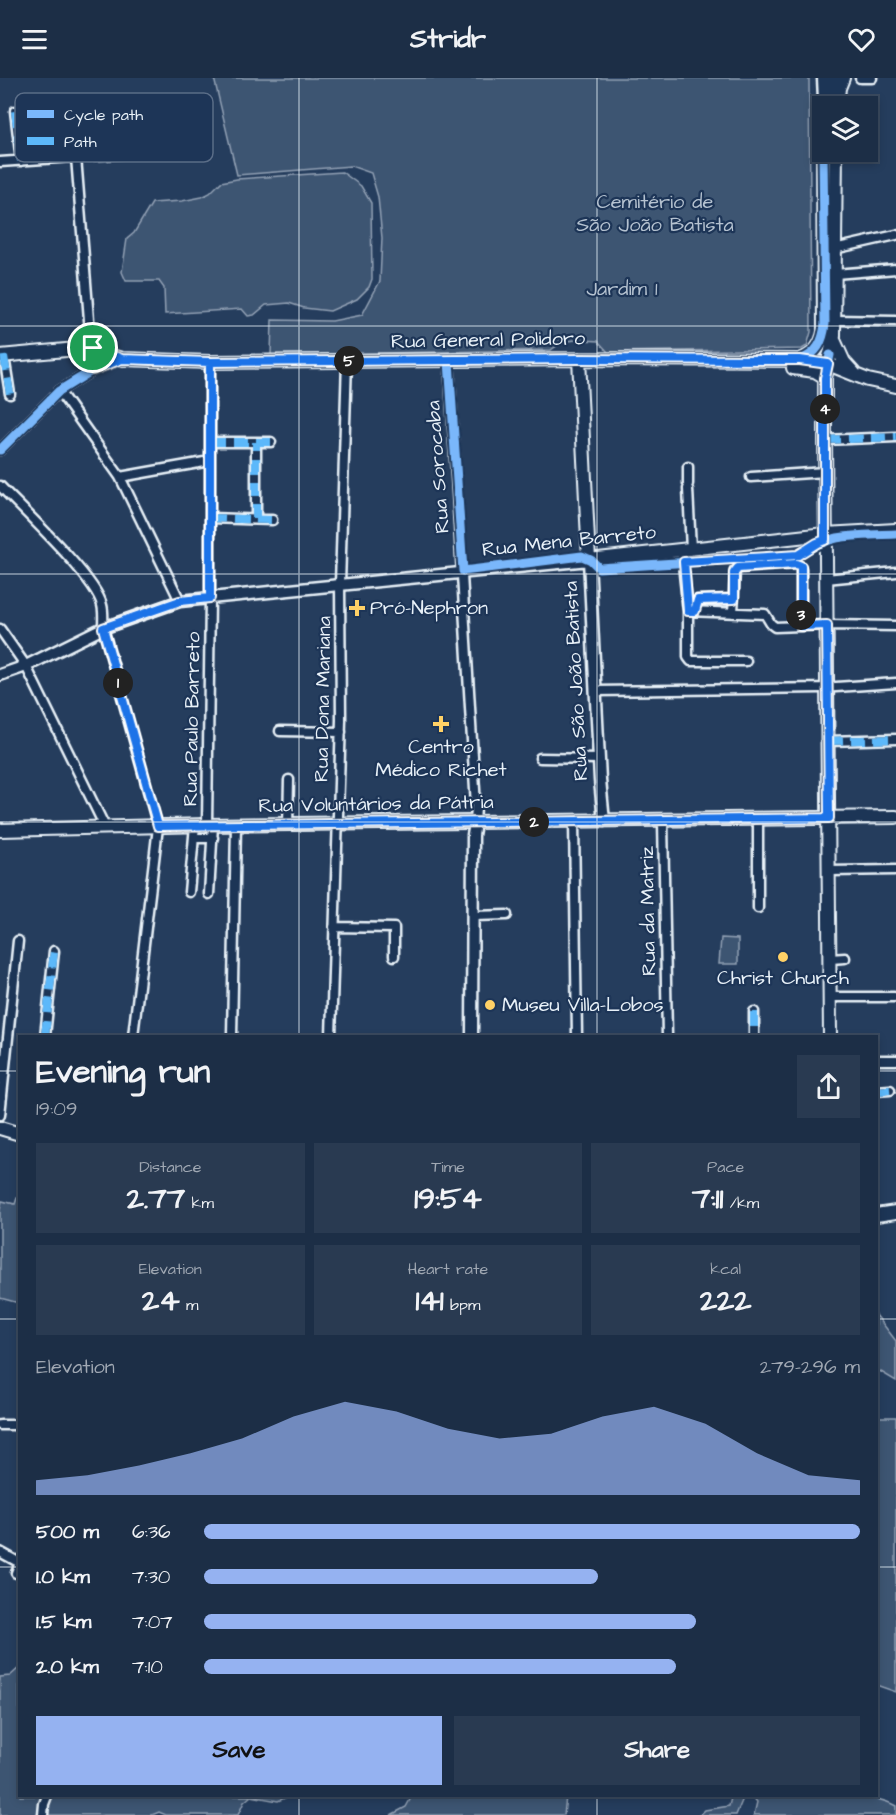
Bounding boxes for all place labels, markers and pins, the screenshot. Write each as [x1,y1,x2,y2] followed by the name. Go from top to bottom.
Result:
[67,322,118,373] pin
[334,346,364,376] pin: 5
[810,394,840,424] pin: 4
[370,594,488,622] place label: Pró-Nephron
[348,599,366,617] marker: Pró-Nephron
[786,600,816,630] pin: 3
[103,668,133,698] pin: 1
[432,715,450,733] marker: Centro Médico Richet
[375,733,507,784] place label: Centro Médico Richet
[519,807,549,837] pin: 2
[776,950,790,964] marker: Christ Church
[717,964,849,992] place label: Christ Church
[502,991,664,1019] place label: Museu Villa-Lobos
[483,998,497,1012] marker: Museu Villa-Lobos

